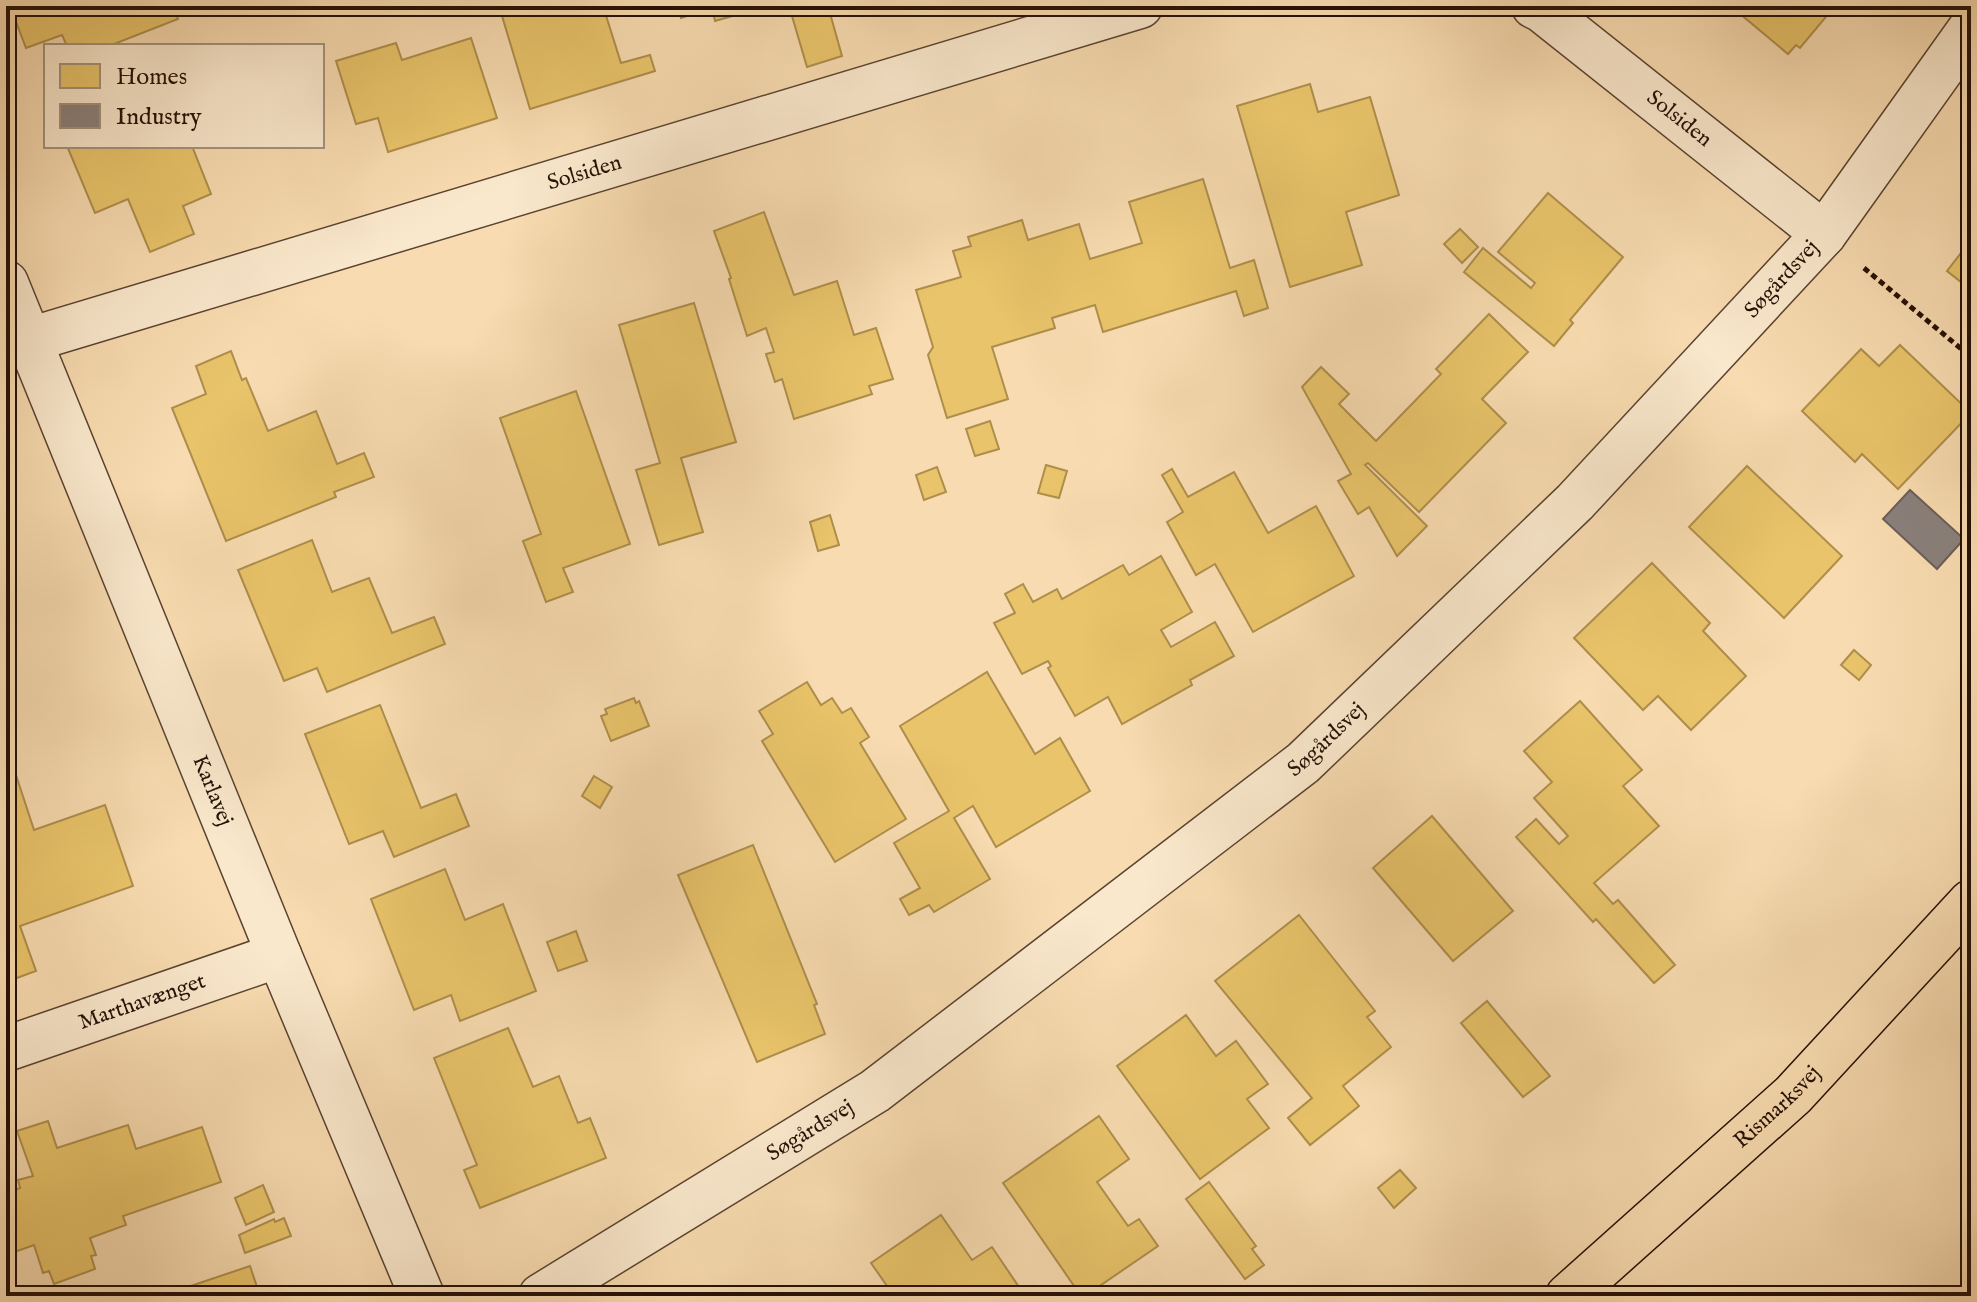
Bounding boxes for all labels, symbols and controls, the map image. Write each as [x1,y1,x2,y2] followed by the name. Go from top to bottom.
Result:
[44,44,324,148] legend
[116,62,187,93] text: Homes
[1641,84,1718,154] street label: Solsiden
[116,102,202,133] text: Industry
[544,149,625,197] street label: Solsiden
[1739,234,1825,324] street label: Søgårdsvej
[1282,697,1371,784] street label: Søgårdsvej
[185,751,239,830] street label: Karlavej
[75,967,210,1037] street label: Marthavænget
[1728,1060,1827,1155] street label: Rismarksvej
[762,1093,859,1168] street label: Søgårdsvej

